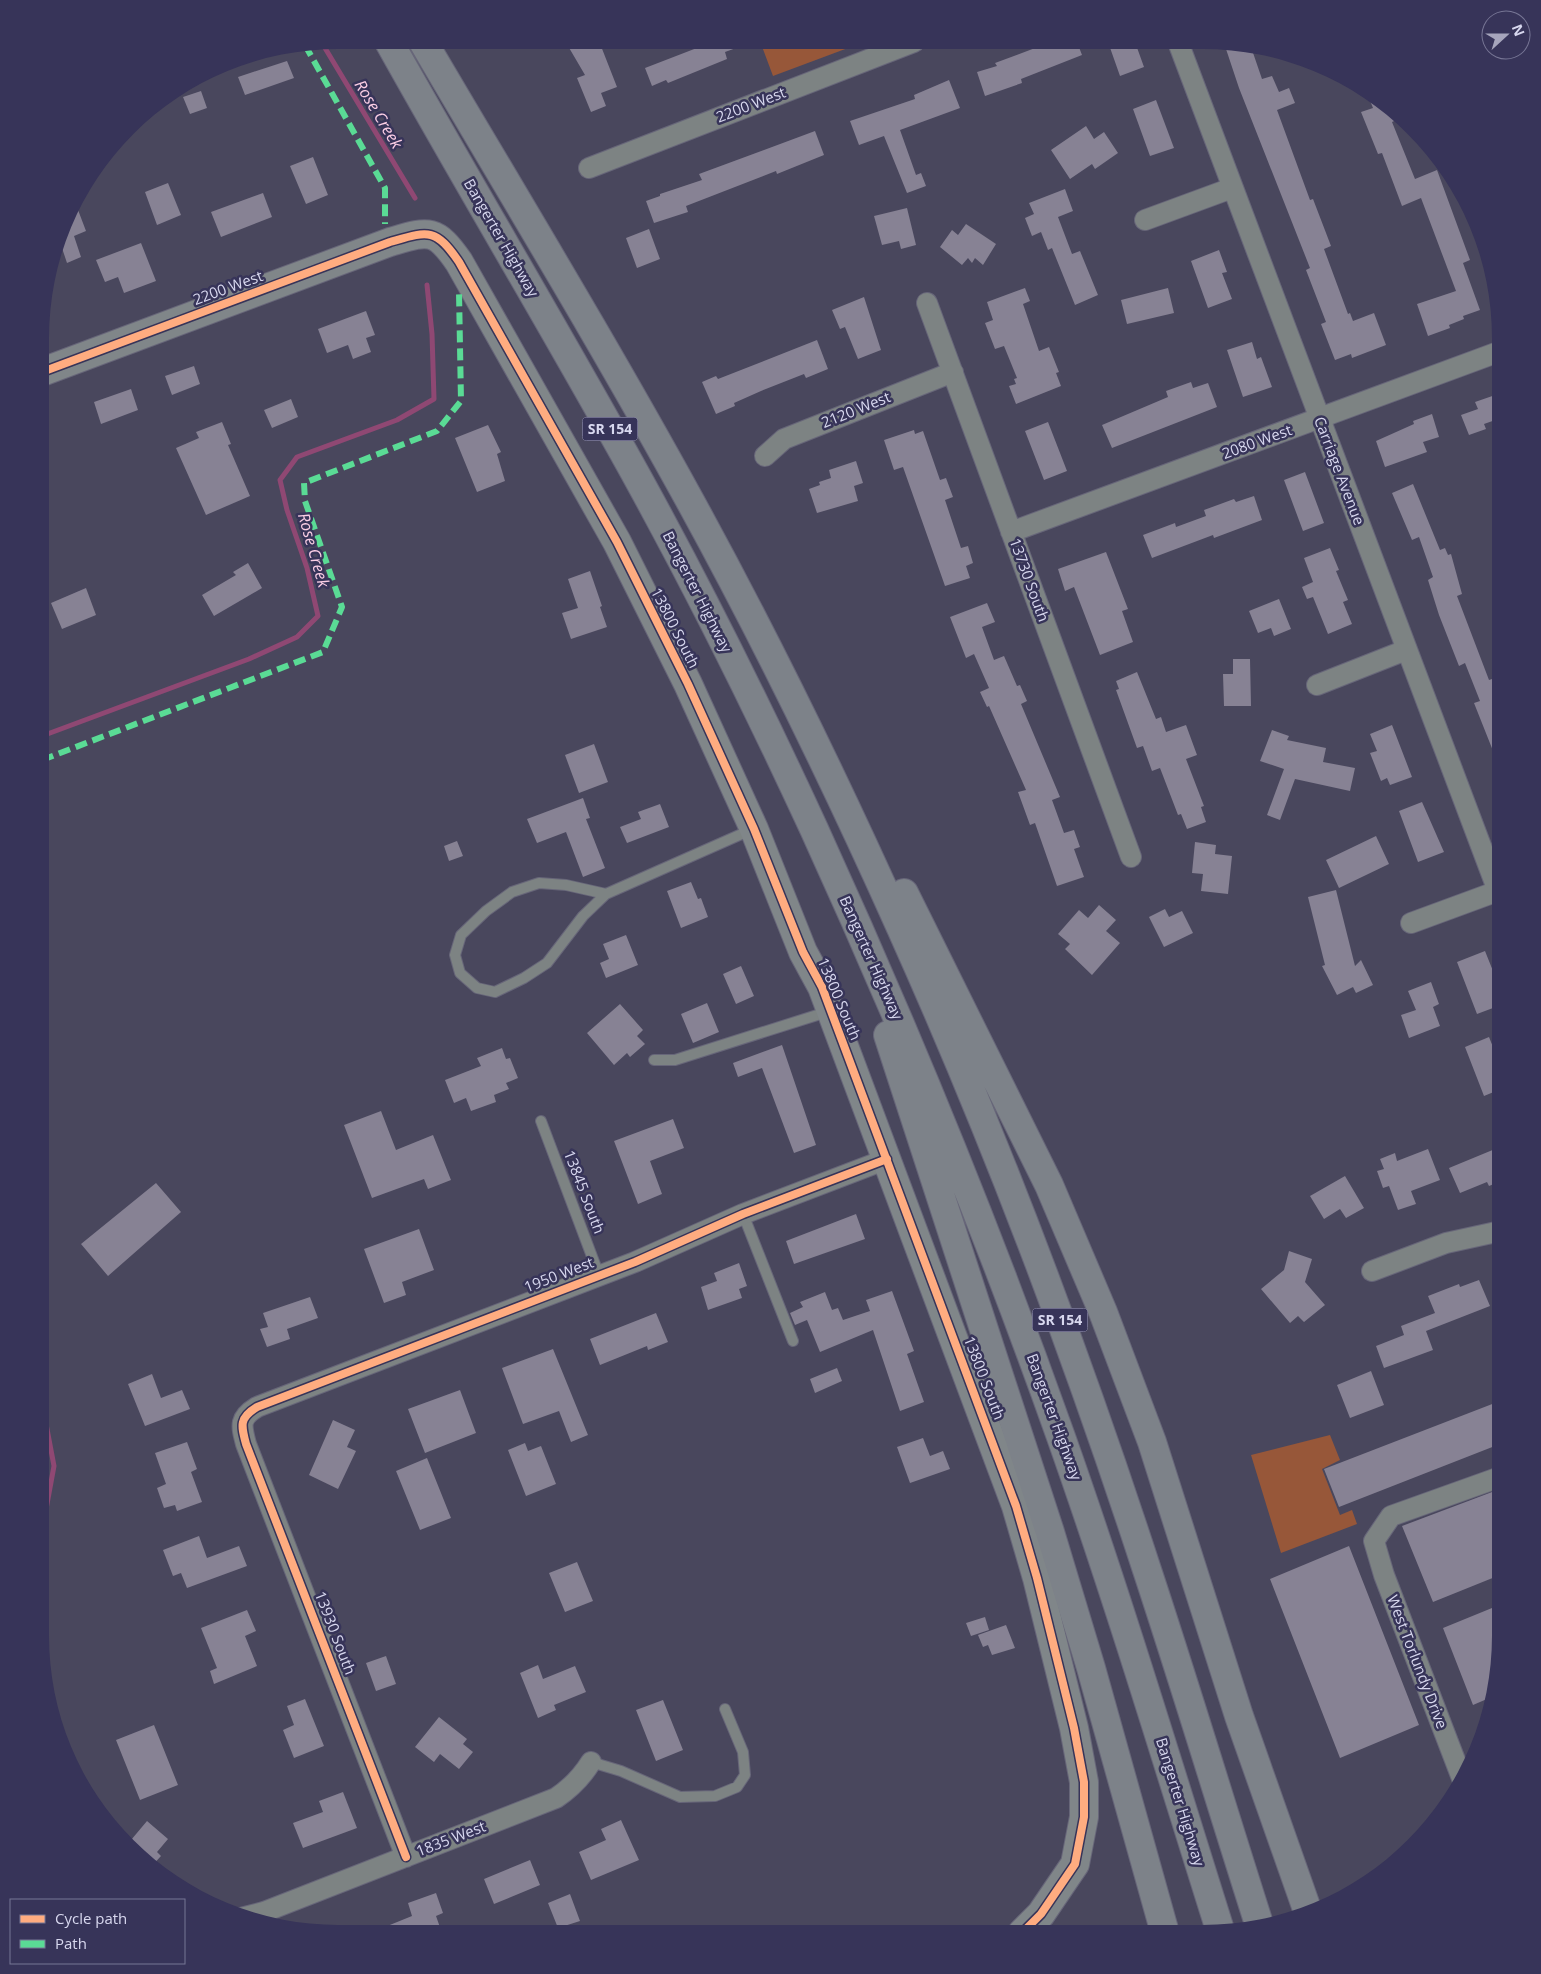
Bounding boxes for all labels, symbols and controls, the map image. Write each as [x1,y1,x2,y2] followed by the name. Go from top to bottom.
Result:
[1481,10,1531,60] north arrow
[1508,21,1530,39] text: N
[350,75,409,154] water label: Rose Creek
[713,82,788,126] street label: 2200 West
[460,175,544,301] street label: Bangerter Highway
[190,265,265,309] street label: 2200 West
[818,386,893,432] street label: 2120 West
[1310,413,1370,528] street label: Carriage Avenue
[582,418,638,440] road number: SR 154
[1219,419,1294,463] street label: 2080 West
[293,510,335,591] water label: Rose Creek
[659,528,737,656] street label: Bangerter Highway
[1006,535,1054,624] street label: 13730 South
[647,584,705,671] street label: 13800 South
[836,893,908,1023] street label: Bangerter Highway
[814,954,866,1043] street label: 13800 South
[560,1147,610,1236] street label: 13845 South
[521,1252,596,1296] street label: 1950 West
[1032,1308,1088,1332] road number: SR 154
[960,1333,1010,1422] street label: 13800 South
[1023,1351,1087,1483] street label: Bangerter Highway
[311,1588,361,1677] street label: 13930 South
[1383,1592,1453,1731] street label: West Torlundy Drive
[1152,1735,1210,1869] street label: Bangerter Highway
[413,1816,488,1860] street label: 1835 West
[10,1899,185,1964] legend
[55,1908,127,1928] text: Cycle path
[55,1933,87,1953] text: Path

